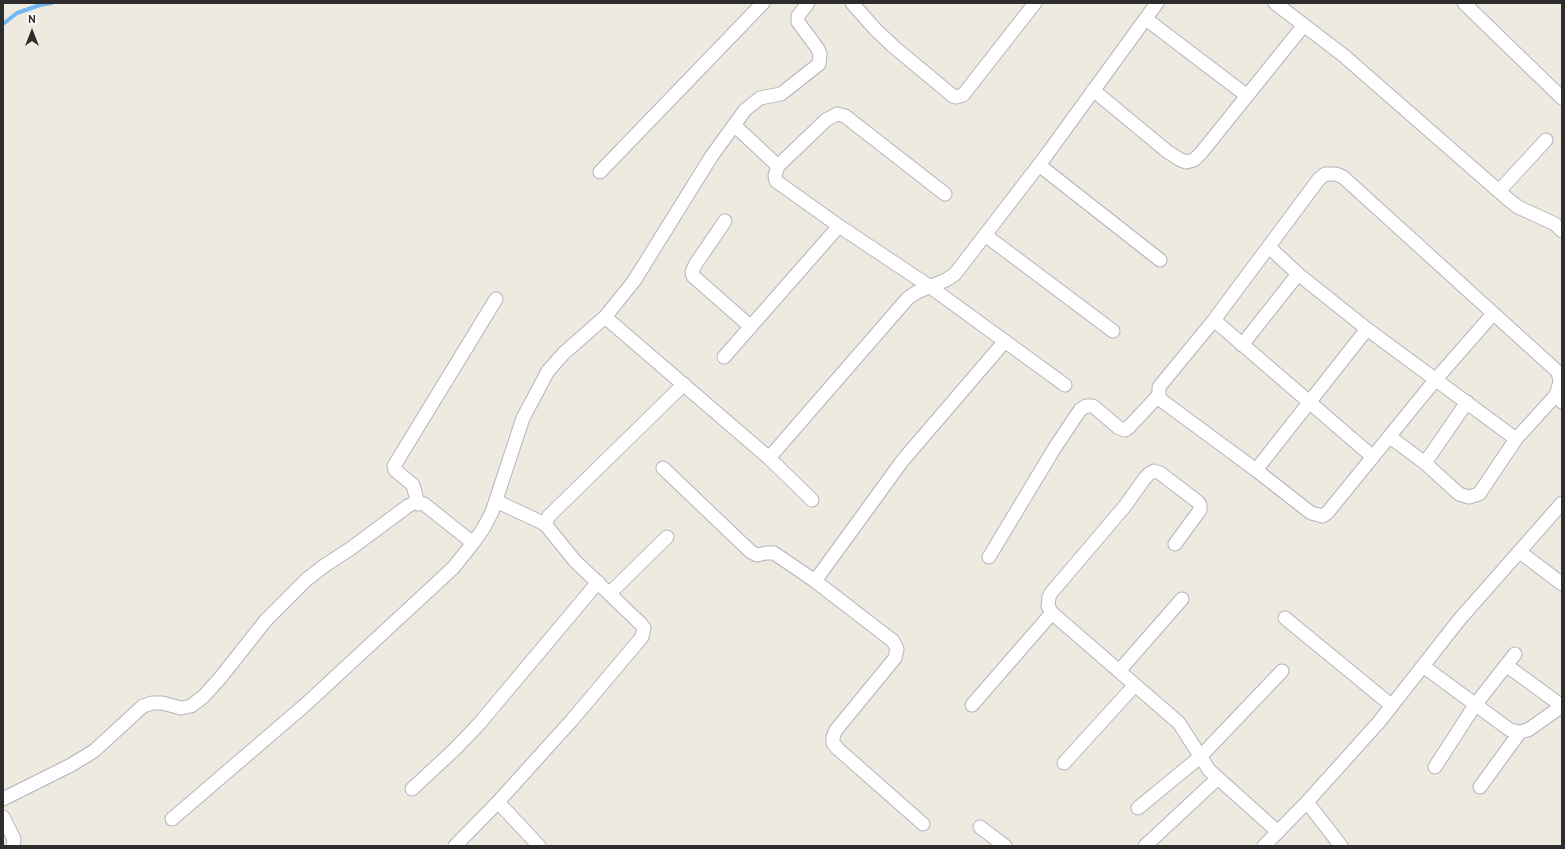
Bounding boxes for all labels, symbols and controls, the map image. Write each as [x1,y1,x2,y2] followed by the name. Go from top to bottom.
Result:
[12,12,52,52] north arrow
[28,13,36,27] text: N

